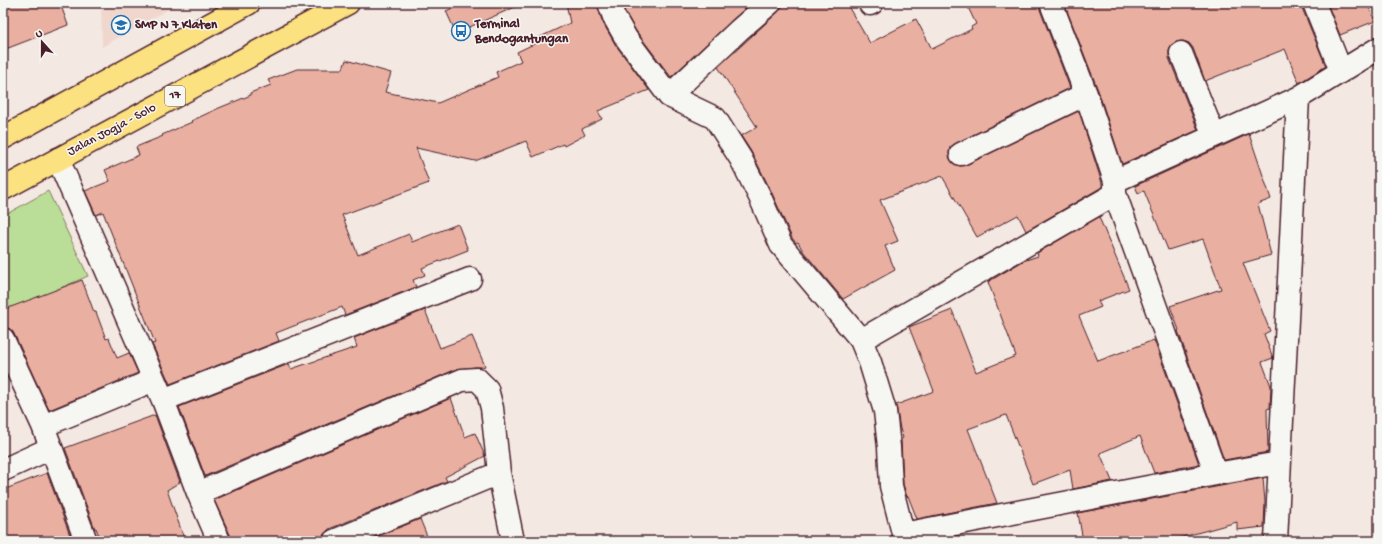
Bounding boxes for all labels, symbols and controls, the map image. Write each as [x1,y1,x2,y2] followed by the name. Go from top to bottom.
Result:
[110,14,132,36] school or university icon: SMP N 7 Klaten
[474,17,569,47] place label: Terminal Bendogantungan
[135,18,218,33] place label: SMP N 7 Klaten
[450,20,472,42] bus stop icon: Terminal Bendogantungan
[22,22,62,62] north arrow
[34,28,45,41] text: U
[165,86,185,106] road number: 17
[65,100,159,160] street label: Jalan Jogja - Solo

